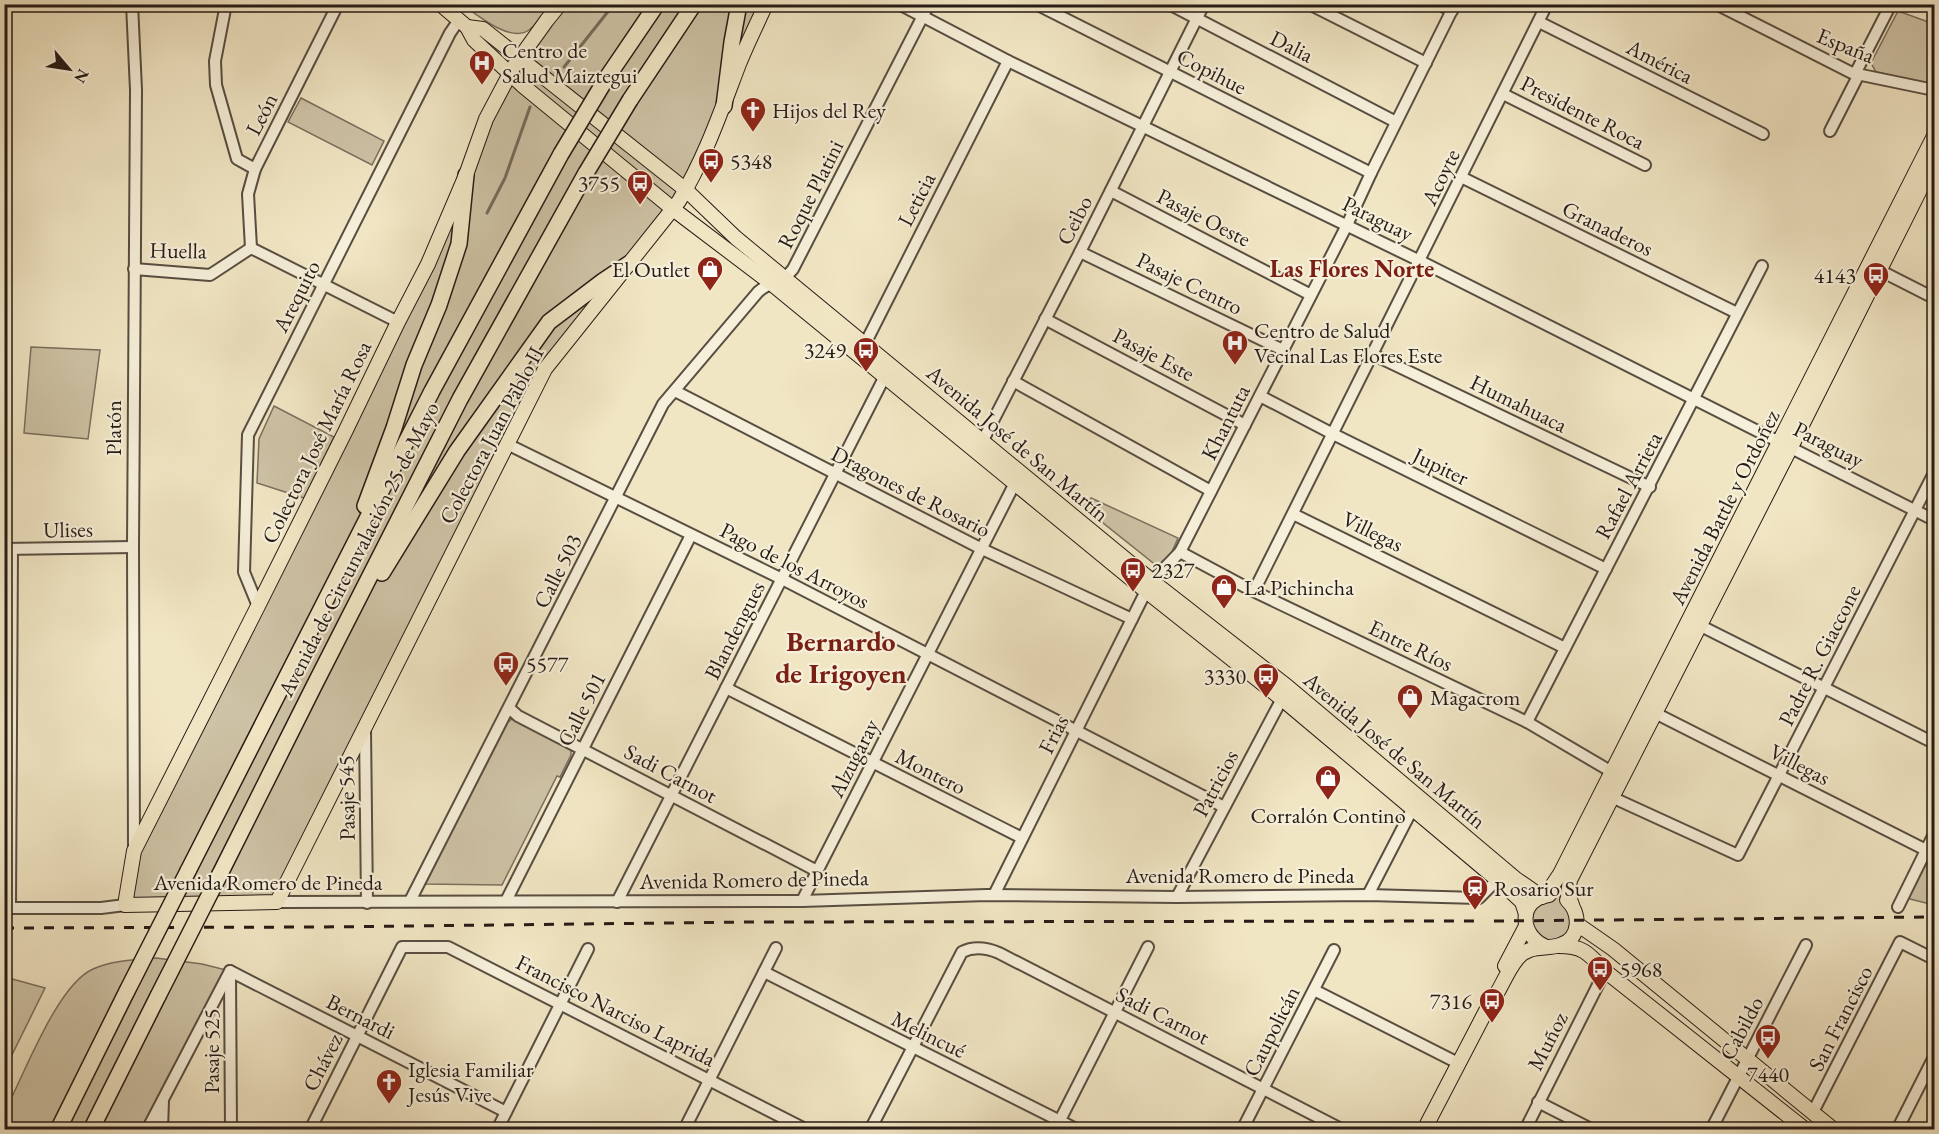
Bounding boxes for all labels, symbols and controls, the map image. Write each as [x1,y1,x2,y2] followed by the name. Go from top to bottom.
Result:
[1813,21,1879,70] street label: España
[1265,23,1319,70] street label: Dalia
[1621,32,1698,91] street label: América
[502,36,637,90] place label: Centro de Salud Maiztegui
[39,39,99,99] north arrow
[1172,42,1252,102] street label: Copihue
[467,48,497,86] hospital icon: Centro de Salud Maiztegui
[69,65,94,87] text: N
[1516,69,1650,156] street label: Presidente Roca
[239,88,284,140] street label: León
[738,95,768,133] church icon: Hijos del Rey
[772,96,886,125] place label: Hijos del Rey
[771,135,850,253] street label: Roque Platini
[1414,144,1467,211] street label: Acoyte
[696,146,726,184] bus stop icon: 5348
[730,147,772,176] place label: 5348
[891,167,942,231] street label: Leticia
[625,168,655,206] bus stop icon: 3755
[578,169,620,198] place label: 3755
[1152,182,1256,254] street label: Pasaje Oeste
[1338,189,1418,248] street label: Paraguay
[1050,190,1099,250] street label: Ceibo
[1558,194,1658,263] street label: Granaderos
[149,236,207,266] street label: Huella
[1132,245,1248,322] street label: Pasaje Centro
[1270,253,1434,284] district label: Las Flores Norte
[695,254,725,292] shop icon: El Outlet
[266,255,327,338] street label: Arequito
[612,255,690,284] place label: El Outlet
[1861,260,1891,298] bus stop icon: 4143
[1814,261,1856,290] place label: 4143
[1254,316,1443,370] place label: Centro de Salud Vecinal Las Flores Este
[1108,321,1200,388] street label: Pasaje Este
[1220,328,1250,366] hospital icon: Centro de Salud Vecinal Las Flores Este
[851,335,881,373] bus stop icon: 3249
[255,336,378,548] street label: Colectora José María Rosa
[804,336,846,365] place label: 3249
[432,341,551,529] street label: Colectora Juan Pablo II
[920,358,1115,529] street label: Avenida José de San Martín
[1465,368,1572,439] street label: Humahuaca
[1194,379,1257,465] street label: Khantuta
[271,397,446,703] street label: Avenida de Circunvalación 25 de Mayo
[99,400,128,456] street label: Platón
[1662,404,1787,611] street label: Avenida Battle y Ordoñez
[1789,414,1869,475] street label: Paraguay
[1588,426,1669,544] street label: Rafael Arrieta
[826,439,995,544] street label: Dragones de Rosario
[1406,440,1474,493] street label: Jupiter
[1338,504,1408,559] street label: Villegas
[43,515,93,544] street label: Ulises
[715,515,874,616] street label: Pago de los Arroyos
[526,529,588,613] street label: Calle 503
[1118,555,1148,593] bus stop icon: 2327
[1152,556,1195,585] place label: 2327
[1209,572,1239,610] shop icon: La Pichincha
[1244,573,1354,602] place label: La Pichincha
[697,576,772,684] street label: Blandengues
[1771,579,1868,731] street label: Padre R. Giaccone
[1364,613,1458,678] street label: Entre Ríos
[775,623,907,691] district label: Bernardo de Irigoyen
[491,649,521,687] bus stop icon: 5577
[526,650,569,679] place label: 5577
[1251,661,1281,699] bus stop icon: 3330
[1204,662,1246,691] place label: 3330
[1297,665,1492,836] street label: Avenida José de San Martín
[550,667,612,751] street label: Calle 501
[1395,682,1425,720] shop icon: Magacrom
[1430,683,1521,712] place label: Magacrom
[1031,710,1075,759] street label: Frias
[821,714,886,803] street label: Alzugaray
[619,737,722,810] street label: Sadi Carnot
[1765,737,1835,792] street label: Villegas
[890,741,971,802] street label: Montero
[1186,745,1245,822] street label: Patricios
[331,755,362,841] street label: Pasaje 545
[1313,763,1343,801] shop icon: Corralón Contino
[1250,801,1406,830] place label: Corralón Contino
[1124,861,1355,890] street label: Avenida Romero de Pineda
[638,863,869,896] street label: Avenida Romero de Pineda
[152,868,383,897] street label: Avenida Romero de Pineda
[1460,873,1490,911] station icon: Rosario Sur
[1494,874,1594,903] place label: Rosario Sur
[511,948,721,1073] street label: Francisco Narciso Laprida
[1585,954,1615,992] bus stop icon: 5968
[1620,955,1662,984] place label: 5968
[1801,960,1879,1076] street label: San Francisco
[1111,980,1214,1051] street label: Sadi Carnot
[1236,981,1307,1081] street label: Caupolicán
[1477,986,1507,1024] bus stop icon: 7316
[322,987,400,1046] street label: Bernardi
[1430,987,1472,1016] place label: 7316
[1713,991,1770,1065] street label: Cabildo
[887,1004,971,1065] street label: Melincué
[1520,1006,1575,1075] street label: Muñoz
[197,1008,226,1094] street label: Pasaje 525
[1753,1022,1783,1060] bus stop icon: 7440
[296,1028,350,1096] street label: Chávez
[406,1055,534,1109] place label: Iglesia Familiar Jesús Vive
[1747,1060,1790,1089] place label: 7440
[374,1067,404,1105] church icon: Iglesia Familiar Jesús Vive

